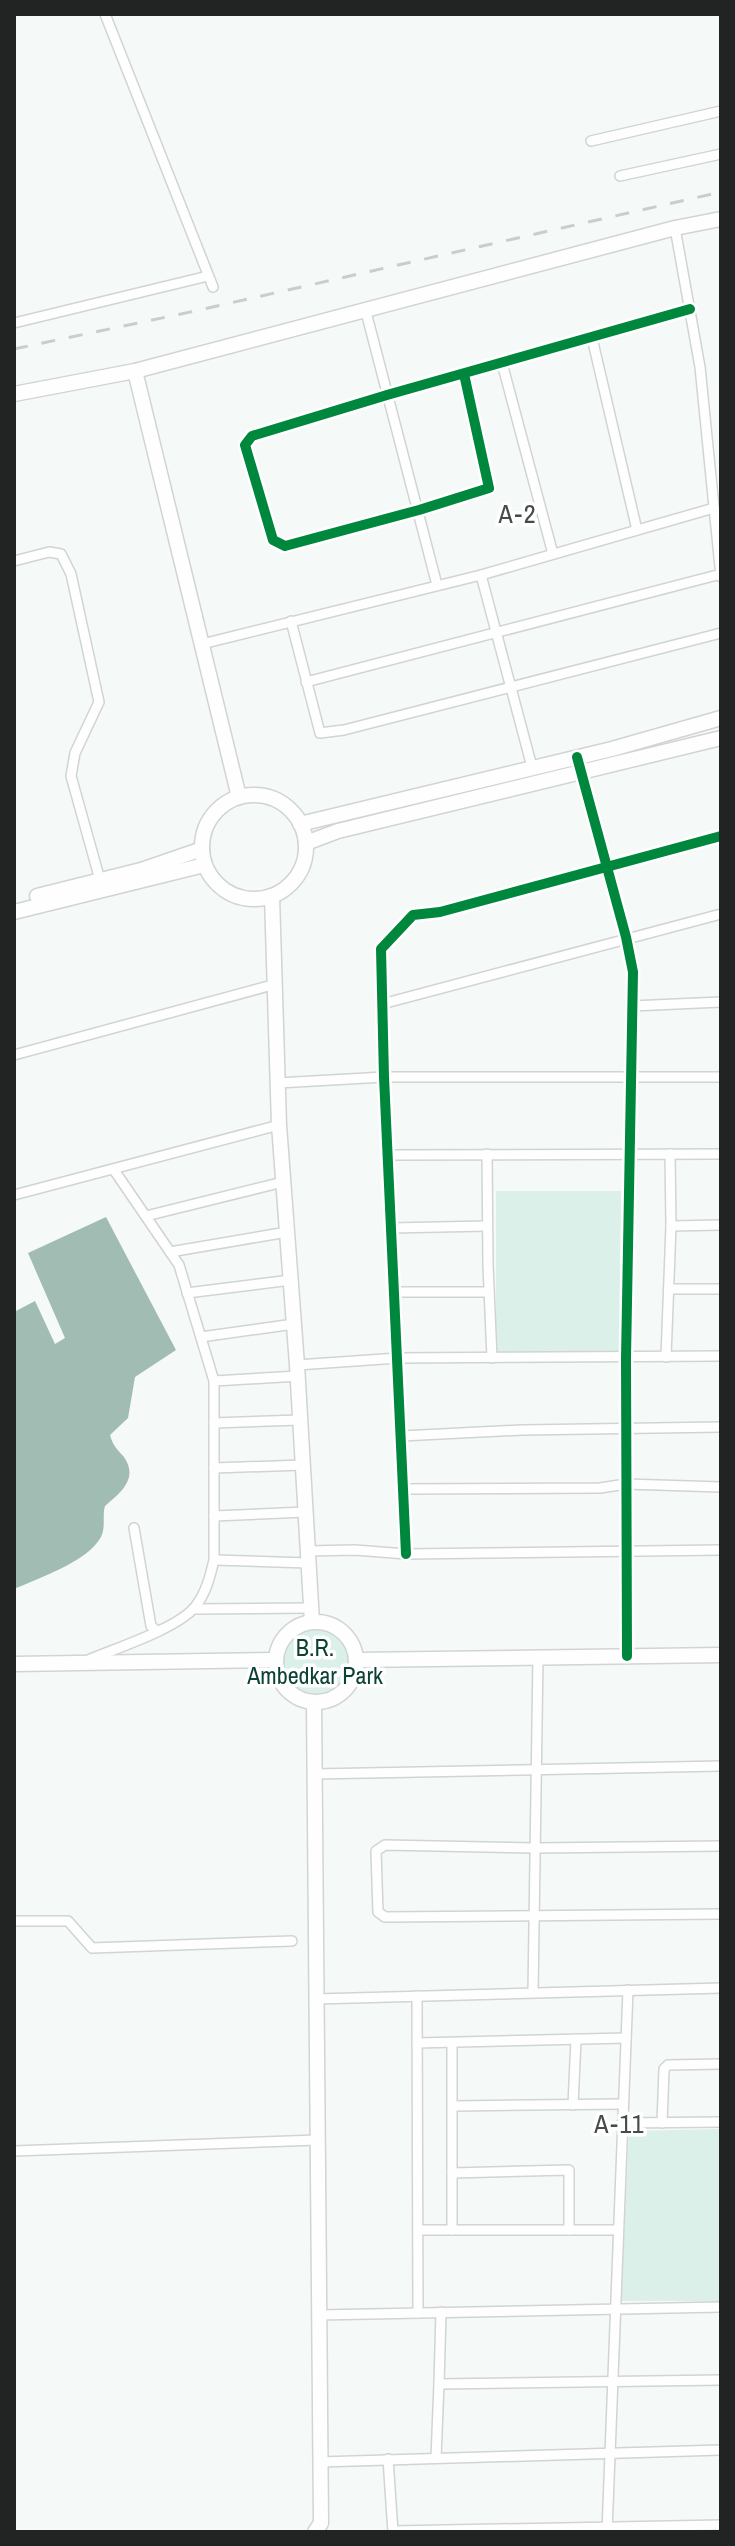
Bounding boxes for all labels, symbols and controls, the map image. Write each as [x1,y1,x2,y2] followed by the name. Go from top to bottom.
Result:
[497,496,538,531] district label: A-2
[246,1631,383,1691] park label: B.R. Ambedkar Park
[593,2106,646,2141] district label: A-11

